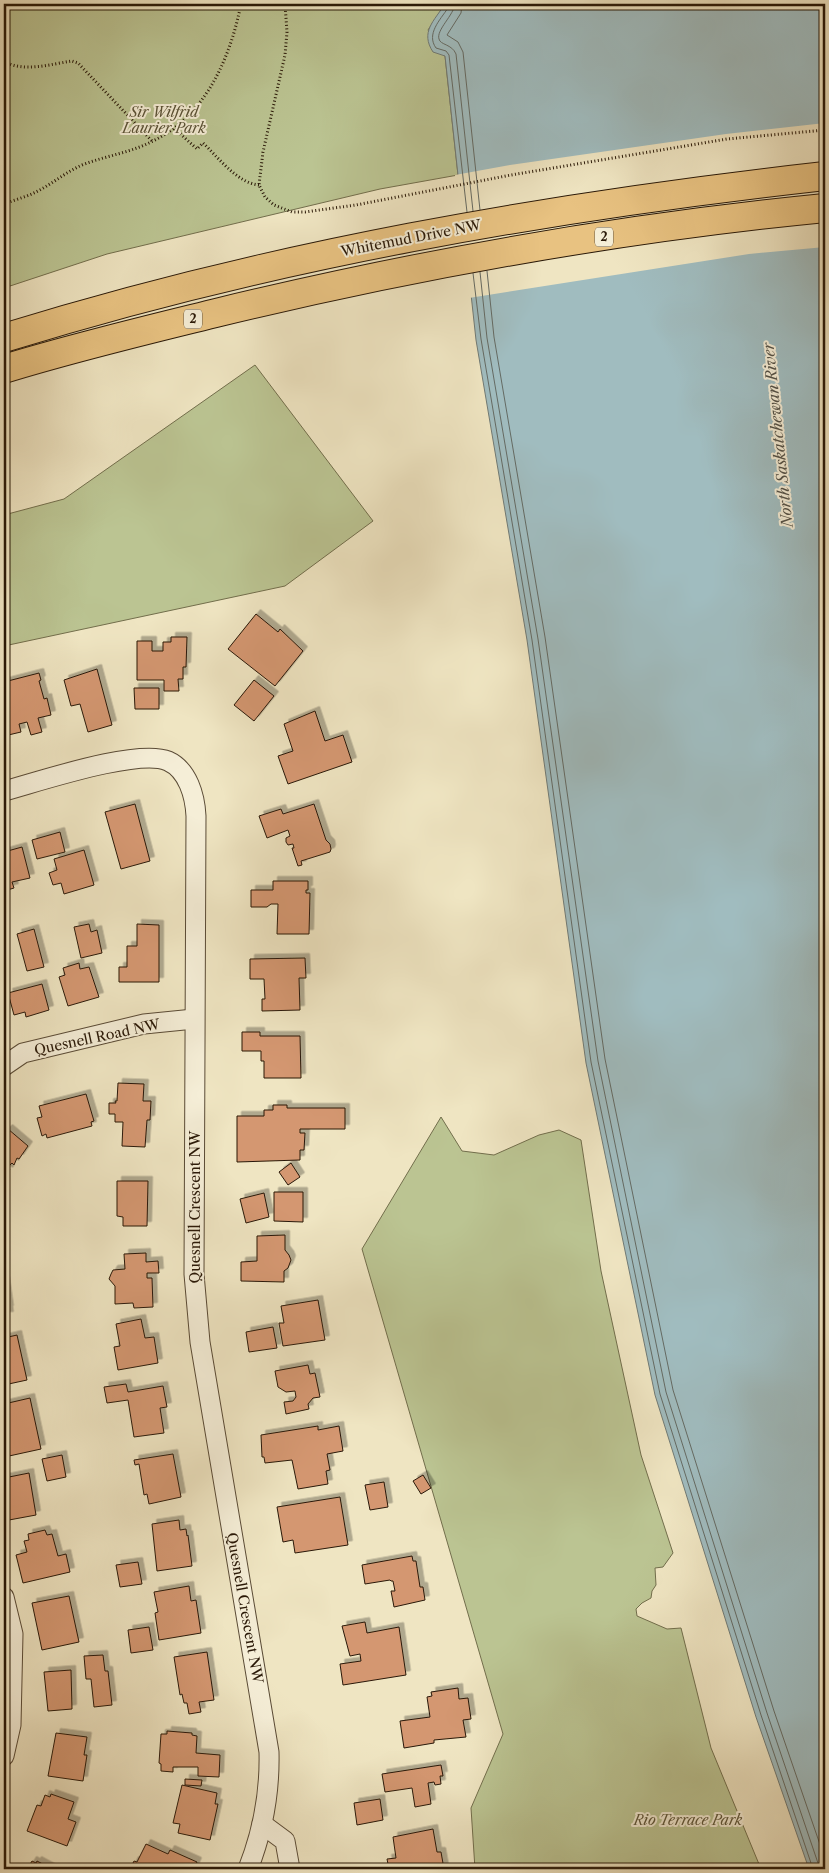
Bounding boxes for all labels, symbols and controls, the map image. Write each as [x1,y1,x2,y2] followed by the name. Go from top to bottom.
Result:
[121,103,206,137] park label: Sir Wilfrid Laurier Park
[338,215,483,261] street label: Whitemud Drive NW
[595,228,613,246] road number: 2
[184,310,202,328] road number: 2
[758,341,797,529] water label: North Saskatchewan River
[32,1015,162,1059] street label: Quesnell Road NW
[186,1130,204,1283] street label: Quesnell Crescent NW
[223,1531,267,1685] street label: Quesnell Crescent NW
[633,1811,743,1829] park label: Rio Terrace Park

